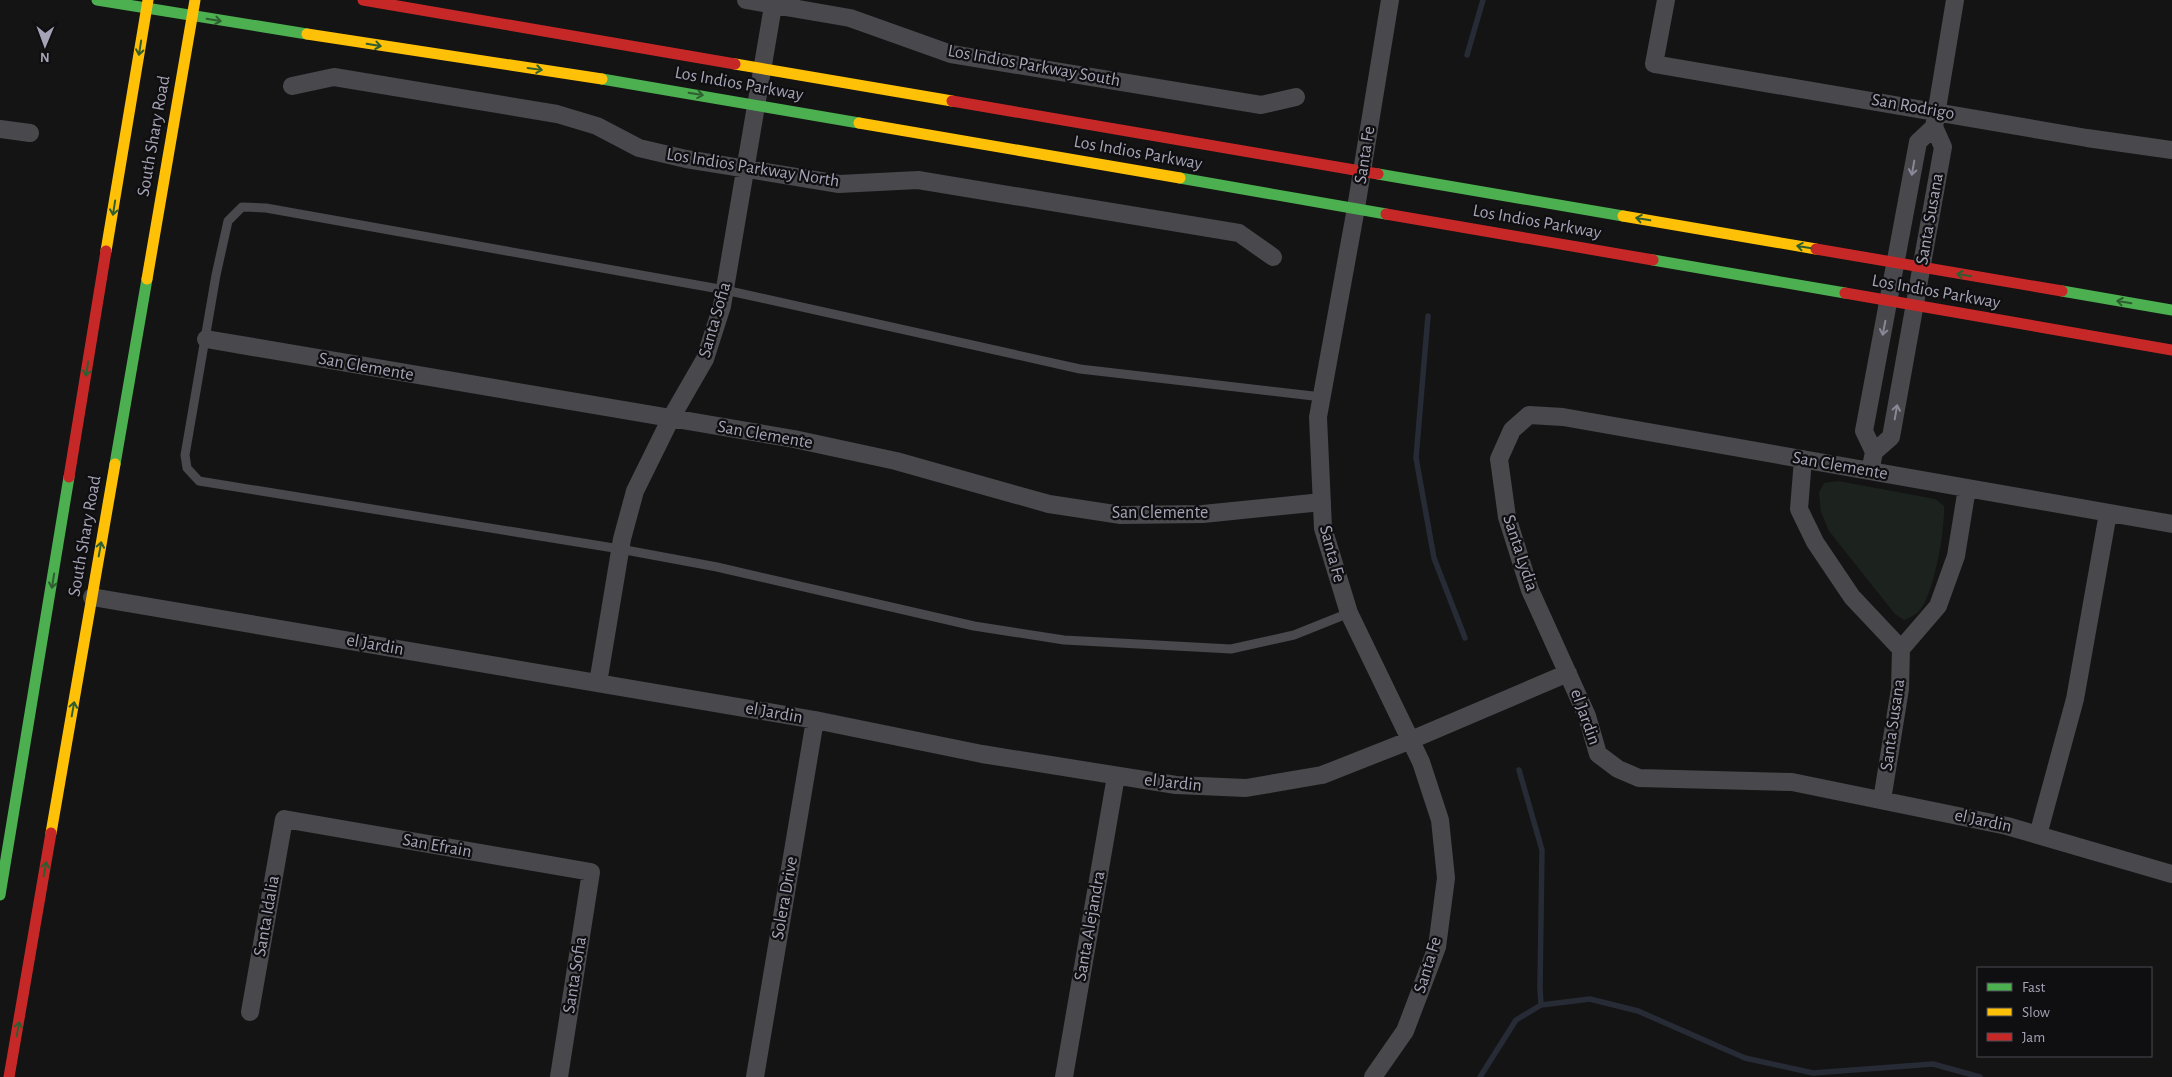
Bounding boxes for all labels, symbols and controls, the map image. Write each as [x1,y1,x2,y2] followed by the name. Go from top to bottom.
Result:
[205,16,221,26] one-way arrow
[20,20,70,70] north arrow
[134,40,144,56] one-way arrow
[366,40,382,50] one-way arrow
[946,42,1122,90] street label: Los Indios Parkway South
[40,50,50,64] text: N
[673,64,805,104] street label: Los Indios Parkway
[527,65,543,75] one-way arrow
[134,74,174,198] street label: South Shary Road
[687,90,703,100] one-way arrow
[1870,91,1956,123] street label: San Rodrigo
[1352,125,1378,185] street label: Santa Fe
[1072,133,1204,173] street label: Los Indios Parkway
[665,145,841,191] street label: Los Indios Parkway North
[1908,160,1917,176] one-way arrow
[1913,172,1947,266] street label: Santa Susana
[108,200,118,216] one-way arrow
[1471,202,1603,242] street label: Los Indios Parkway
[1636,214,1652,224] one-way arrow
[1796,242,1812,252] one-way arrow
[1956,270,1972,280] one-way arrow
[1870,272,2002,312] street label: Los Indios Parkway
[696,280,734,360] street label: Santa Sofia
[2116,297,2132,307] one-way arrow
[1878,319,1888,335] one-way arrow
[317,350,415,384] street label: San Clemente
[82,360,92,376] one-way arrow
[1891,404,1901,420] one-way arrow
[716,418,814,452] street label: San Clemente
[1791,449,1889,483] street label: San Clemente
[65,474,105,598] street label: South Shary Road
[1112,504,1208,522] street label: San Clemente
[1499,513,1541,593] street label: Santa Lydia
[1316,524,1348,584] street label: Santa Fe
[96,541,106,557] one-way arrow
[47,573,57,589] one-way arrow
[345,631,405,659] street label: el Jardin
[1878,678,1908,772] street label: Santa Susana
[1567,687,1603,747] street label: el Jardin
[744,699,804,727] street label: el Jardin
[68,701,78,717] one-way arrow
[1143,771,1203,795] street label: el Jardin
[1953,806,2013,836] street label: el Jardin
[401,831,473,861] street label: San Efrain
[769,855,801,941] street label: Solera Drive
[41,861,51,877] one-way arrow
[1071,870,1109,982] street label: Santa Alejandra
[251,874,283,958] street label: Santa Idalia
[560,935,590,1015] street label: Santa Sofia
[1411,935,1445,995] street label: Santa Fe
[1977,967,2152,1057] legend
[2022,980,2046,995] text: Fast
[2022,1005,2050,1020] text: Slow
[13,1021,23,1037] one-way arrow
[2022,1030,2045,1045] text: Jam

